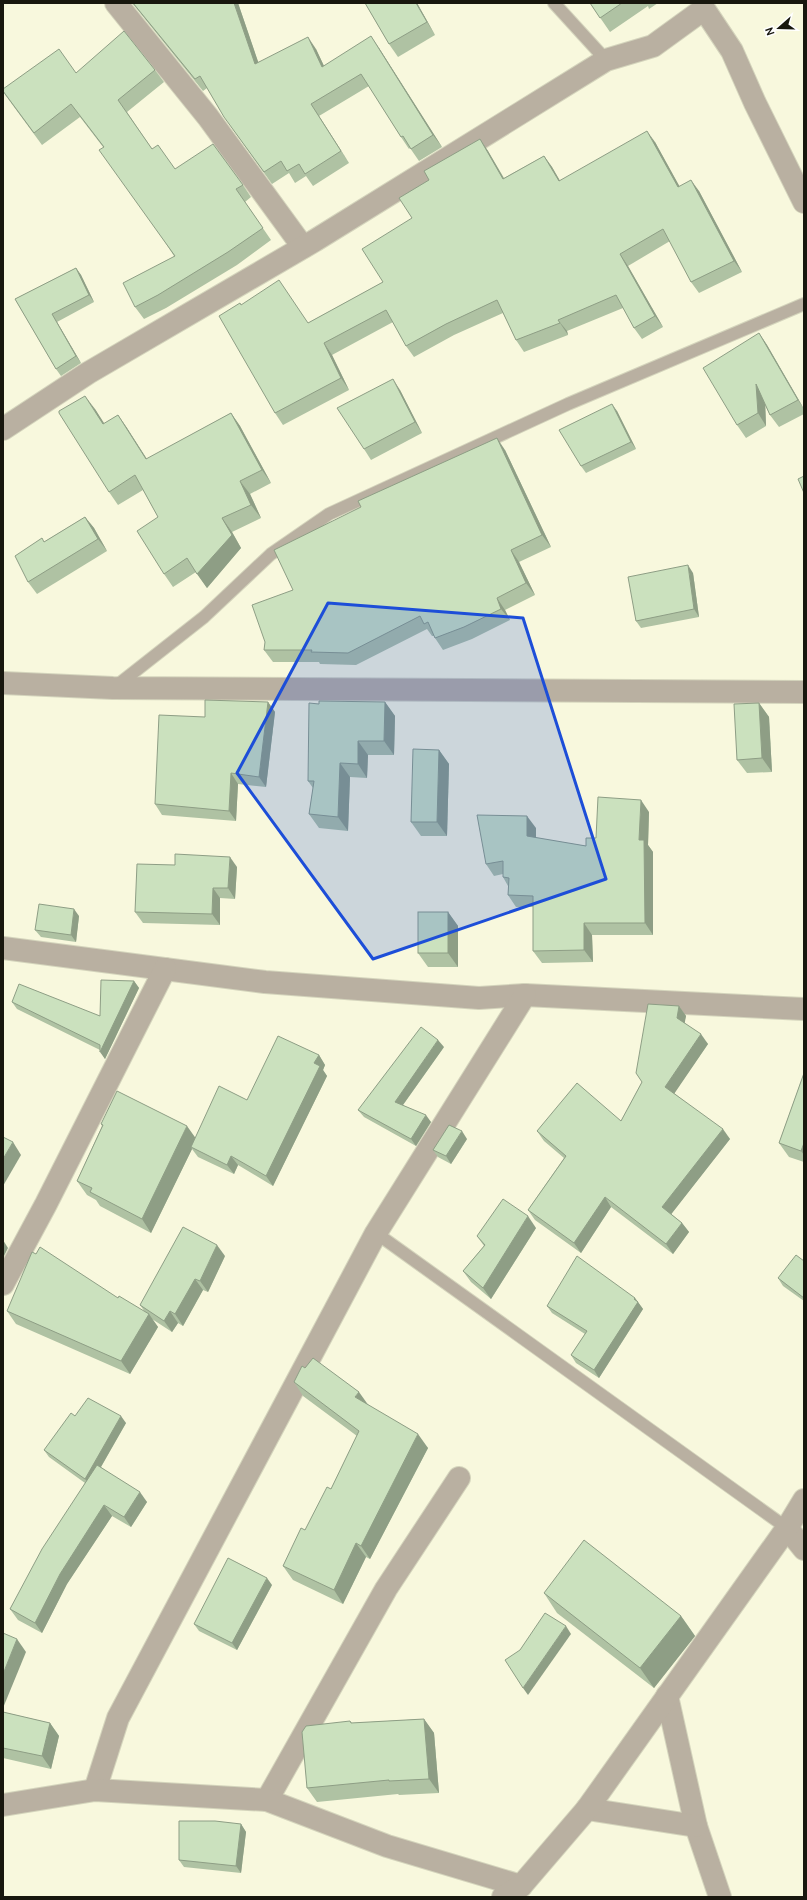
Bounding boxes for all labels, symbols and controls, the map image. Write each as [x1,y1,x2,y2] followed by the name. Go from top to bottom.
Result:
[759,8,799,48] north arrow
[762,25,778,37] text: N

